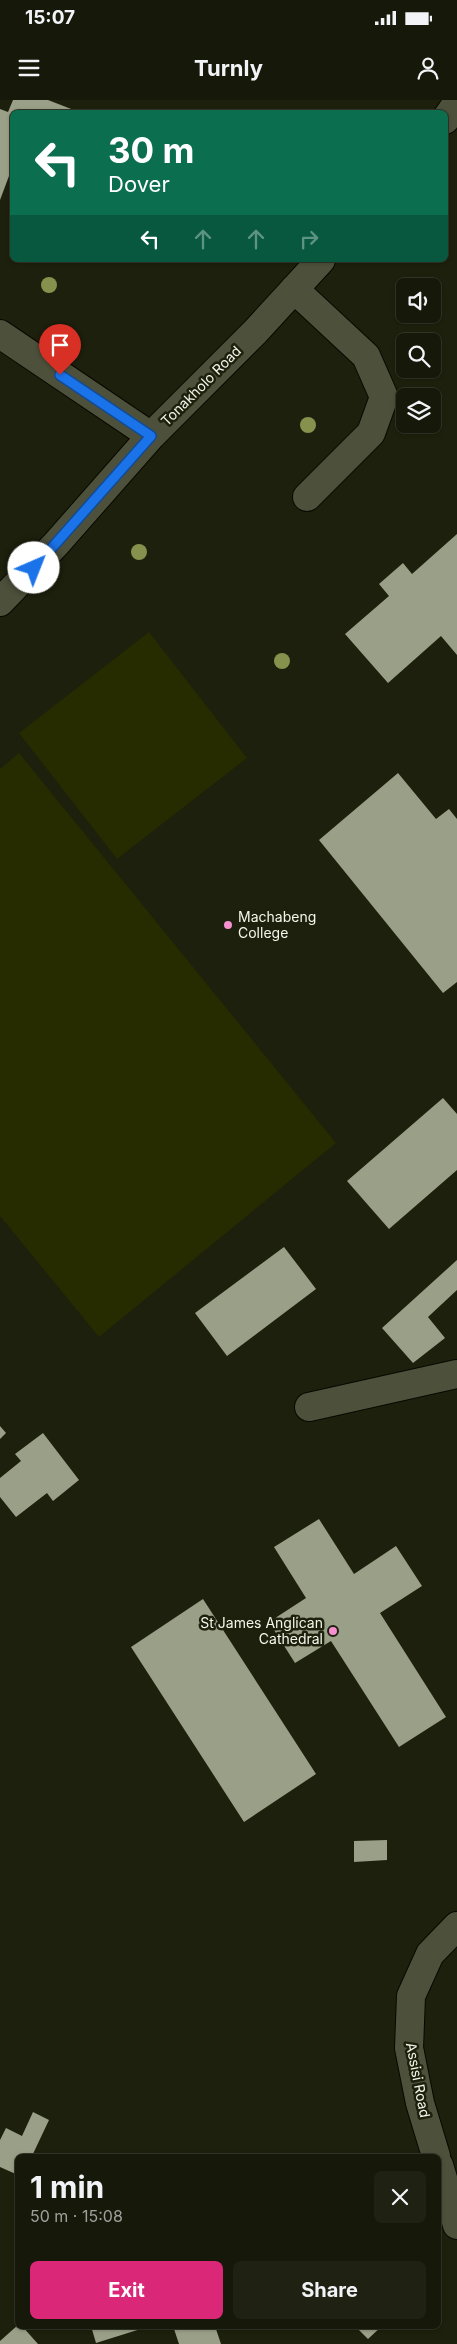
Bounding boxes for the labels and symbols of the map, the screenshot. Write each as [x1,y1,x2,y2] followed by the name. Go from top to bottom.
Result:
[39,324,81,375] pin
[157,342,244,429] street label: Tonakholo Road
[7,541,59,593] position arrow
[238,908,316,941] place label: Machabeng College
[222,919,234,931] marker: Machabeng College
[200,1614,323,1647] place label: St James Anglican Cathedral
[327,1625,339,1637] marker: St James Anglican Cathedral
[403,2041,434,2119] street label: Assisi Road

